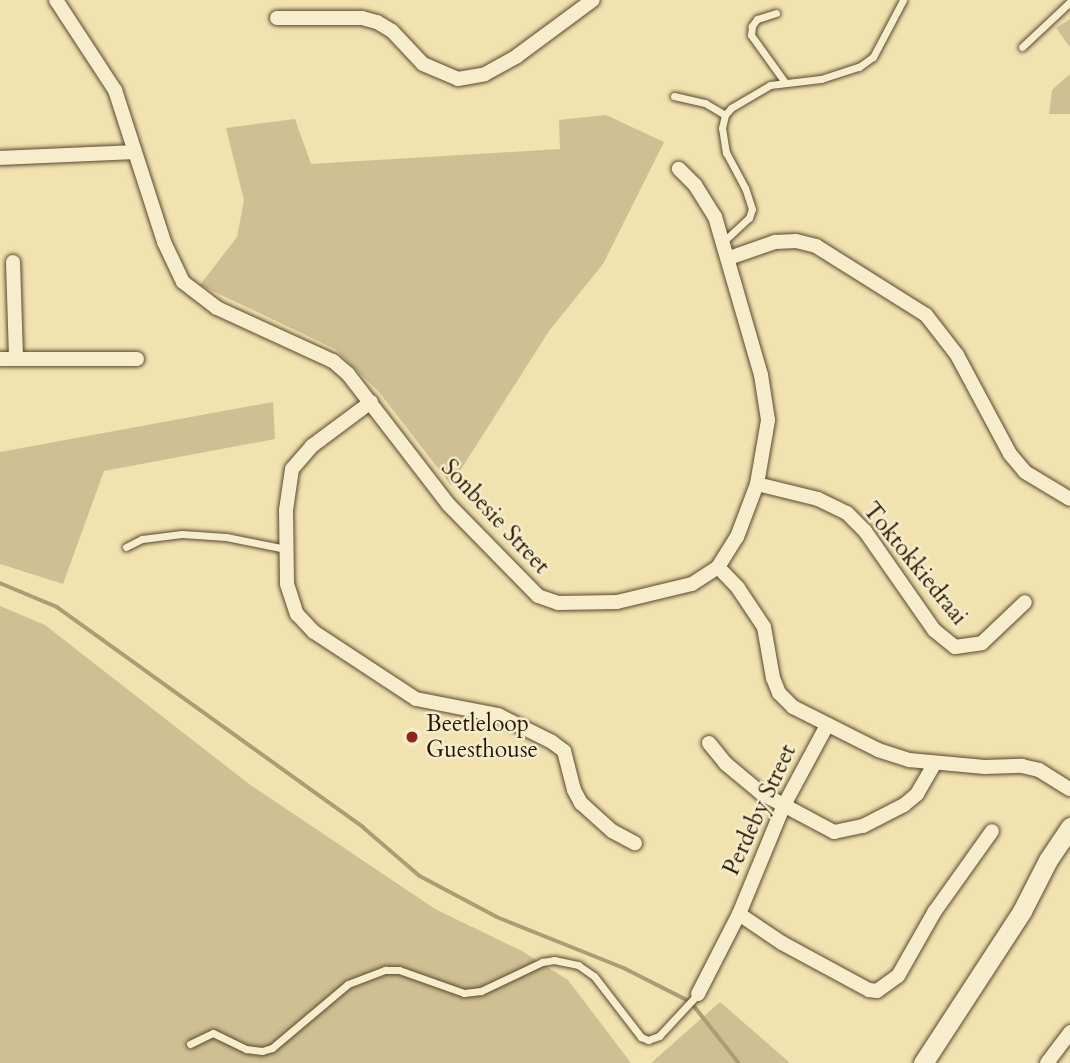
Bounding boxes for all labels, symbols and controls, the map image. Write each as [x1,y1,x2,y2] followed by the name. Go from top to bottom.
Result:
[435,454,555,580] street label: Sonbesie Street
[857,497,973,631] street label: Toktokkiedraai
[426,710,538,764] place label: Beetleloop Guesthouse
[404,729,420,745] marker: Beetleloop Guesthouse
[718,740,802,880] street label: Perdeby Street

